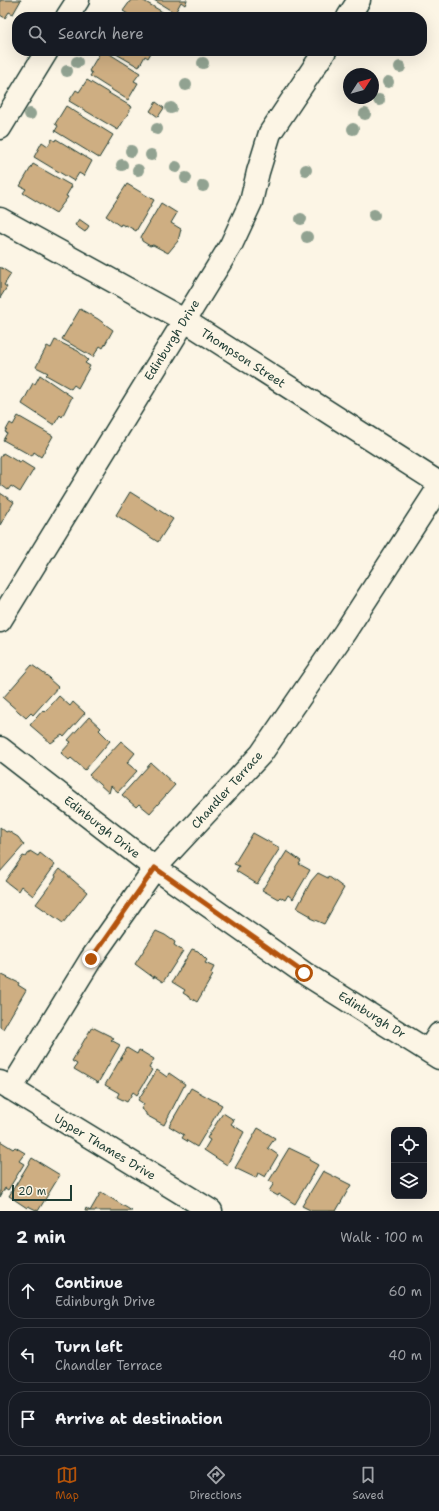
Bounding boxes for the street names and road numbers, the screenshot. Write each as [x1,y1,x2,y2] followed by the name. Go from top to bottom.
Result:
[141,296,203,384] street label: Edinburgh Drive
[197,325,289,391] street label: Thompson Street
[188,748,266,832] street label: Chandler Terrace
[61,792,144,862] street label: Edinburgh Drive
[335,988,409,1042] street label: Edinburgh Dr
[51,1110,159,1184] street label: Upper Thames Drive

